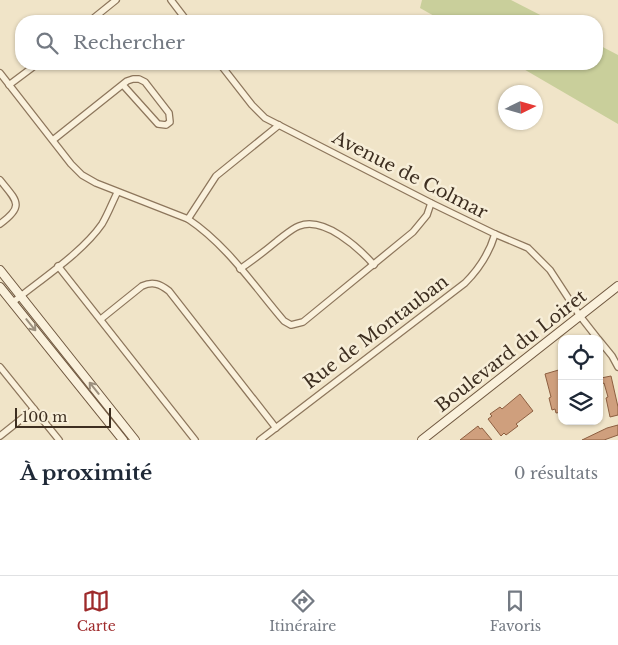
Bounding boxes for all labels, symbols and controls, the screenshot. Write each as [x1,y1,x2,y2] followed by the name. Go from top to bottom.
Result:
[15,15,603,70] search box
[33,29,61,57] icon: search
[73,31,185,54] text: Rechercher
[498,85,543,130] north arrow
[328,126,492,224] street label: Avenue de Colmar
[299,270,453,394] street label: Rue de Montauban
[431,285,591,417] street label: Boulevard du Loiret
[25,318,36,331] one-way arrow
[558,335,603,425] map controls
[558,335,603,380] button: locate
[558,380,603,425] button: layers
[88,382,99,395] one-way arrow
[15,405,111,428] scale bar
[22,408,67,426] text: 100 m
[20,460,152,486] text: À proximité
[514,463,598,483] text: 0 résultats
[77,587,116,635] tab: Carte
[269,587,336,635] tab: Itinéraire
[490,587,541,635] tab: Favoris

